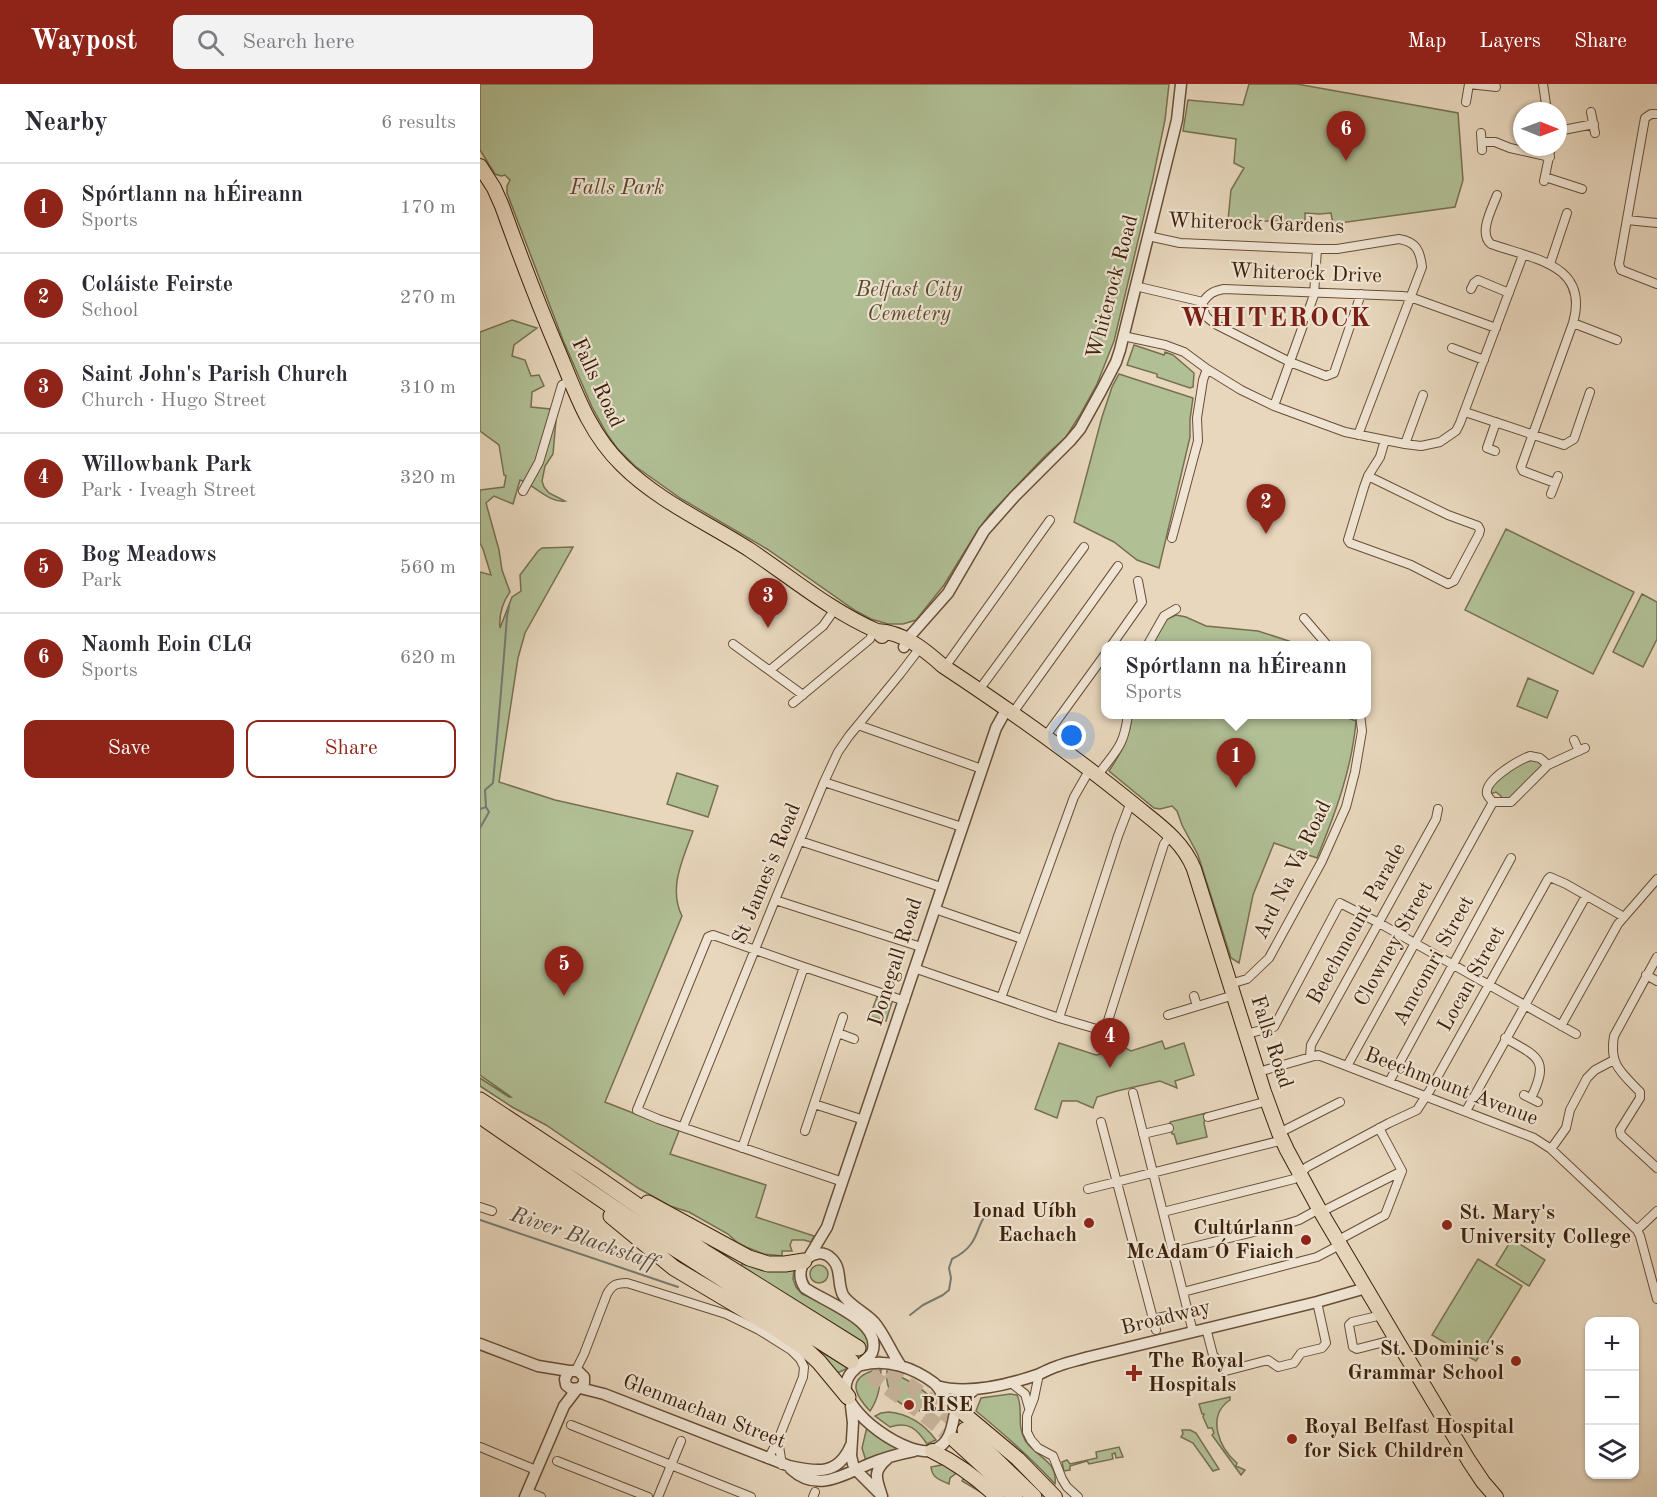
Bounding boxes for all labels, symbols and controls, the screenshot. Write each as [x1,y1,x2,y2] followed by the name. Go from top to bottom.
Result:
[173,15,593,69] search box
[194,26,227,59] icon: search
[30,28,137,56] text: Waypost
[242,31,355,53] text: Search here
[1407,31,1446,52] text: Map
[1479,31,1541,52] text: Layers
[1574,31,1627,52] text: Share
[1513,102,1567,156] north arrow
[24,110,108,136] text: Nearby
[1326,112,1366,161] pin: 6
[381,113,456,133] text: 6 results
[569,178,664,199] park label: Falls Park
[81,184,303,206] text: Spórtlann na hÉireann
[38,198,49,218] text: 1
[400,198,456,218] text: 170 m
[1167,210,1345,238] street label: Whiterock Gardens
[81,211,138,231] text: Sports
[1084,213,1142,361] street label: Whiterock Road
[1230,261,1382,287] street label: Whiterock Drive
[81,274,233,296] text: Coláiste Feirste
[854,280,963,325] park label: Belfast City Cemetery
[38,288,49,308] text: 2
[400,288,456,308] text: 270 m
[81,301,138,321] text: School
[1180,305,1372,332] district label: WHITEROCK
[567,335,627,431] street label: Falls Road
[81,364,348,386] text: Saint John's Parish Church
[38,378,49,398] text: 3
[400,378,456,398] text: 310 m
[81,391,266,411] text: Church · Hugo Street
[81,454,252,476] text: Willowbank Park
[38,468,49,488] text: 4
[400,468,456,488] text: 320 m
[81,481,256,501] text: Park · Iveagh Street
[1246,484,1286,534] pin: 2
[81,544,216,566] text: Bog Meadows
[38,558,49,578] text: 5
[400,558,456,578] text: 560 m
[81,571,122,591] text: Park
[748,578,788,628] pin: 3
[81,634,252,656] text: Naomh Eoin CLG
[1101,641,1371,719] popup
[38,648,49,668] text: 6
[400,648,456,668] text: 620 m
[1125,656,1347,678] text: Spórtlann na hÉireann
[81,661,138,681] text: Sports
[1125,683,1182,703] text: Sports
[24,720,234,778] button: Save
[246,720,456,778] button: Share
[1057,721,1086,750] your location
[1216,738,1256,788] pin: 1
[1250,797,1336,943] street label: Ard Na Va Road
[729,800,805,948] street label: St James's Road
[1304,840,1410,1008] street label: Beechmount Parade
[1351,878,1437,1010] street label: Clowney Street
[1390,893,1478,1029] street label: Amcomri Street
[865,895,927,1029] street label: Donegall Road
[1434,923,1510,1035] street label: Locan Street
[544,946,584,996] pin: 5
[1246,993,1296,1091] street label: Falls Road
[1090,1018,1130,1068] pin: 4
[1361,1044,1541,1130] street label: Beechmount Avenue
[972,1201,1077,1246] place label: Ionad Uíbh Eachach
[507,1203,664,1276] water label: River Blackstaff
[1459,1203,1631,1248] place label: St. Mary's University College
[1082,1216,1096,1230] marker: Ionad Uíbh Eachach
[1126,1218,1294,1263] place label: Cultúrlann McAdam Ó Fiaich
[1440,1218,1454,1232] marker: St. Mary's University College
[1299,1233,1313,1247] marker: Cultúrlann McAdam Ó Fiaich
[1119,1297,1213,1339] street label: Broadway
[1585,1317,1639,1479] map controls
[1585,1317,1639,1371] button: +
[1348,1339,1504,1384] place label: St. Dominic's Grammar School
[1148,1351,1244,1396] place label: The Royal Hospitals
[1509,1354,1523,1368] marker: St. Dominic's Grammar School
[1125,1364,1143,1382] marker: The Royal Hospitals
[620,1371,788,1453] street label: Glenmachan Street
[1585,1371,1639,1425] button: −
[921,1395,973,1416] place label: RISE
[902,1398,916,1412] marker: RISE
[1304,1417,1514,1462] place label: Royal Belfast Hospital for Sick Children
[1585,1425,1639,1479] button: layers
[1285,1432,1299,1446] marker: Royal Belfast Hospital for Sick Children

